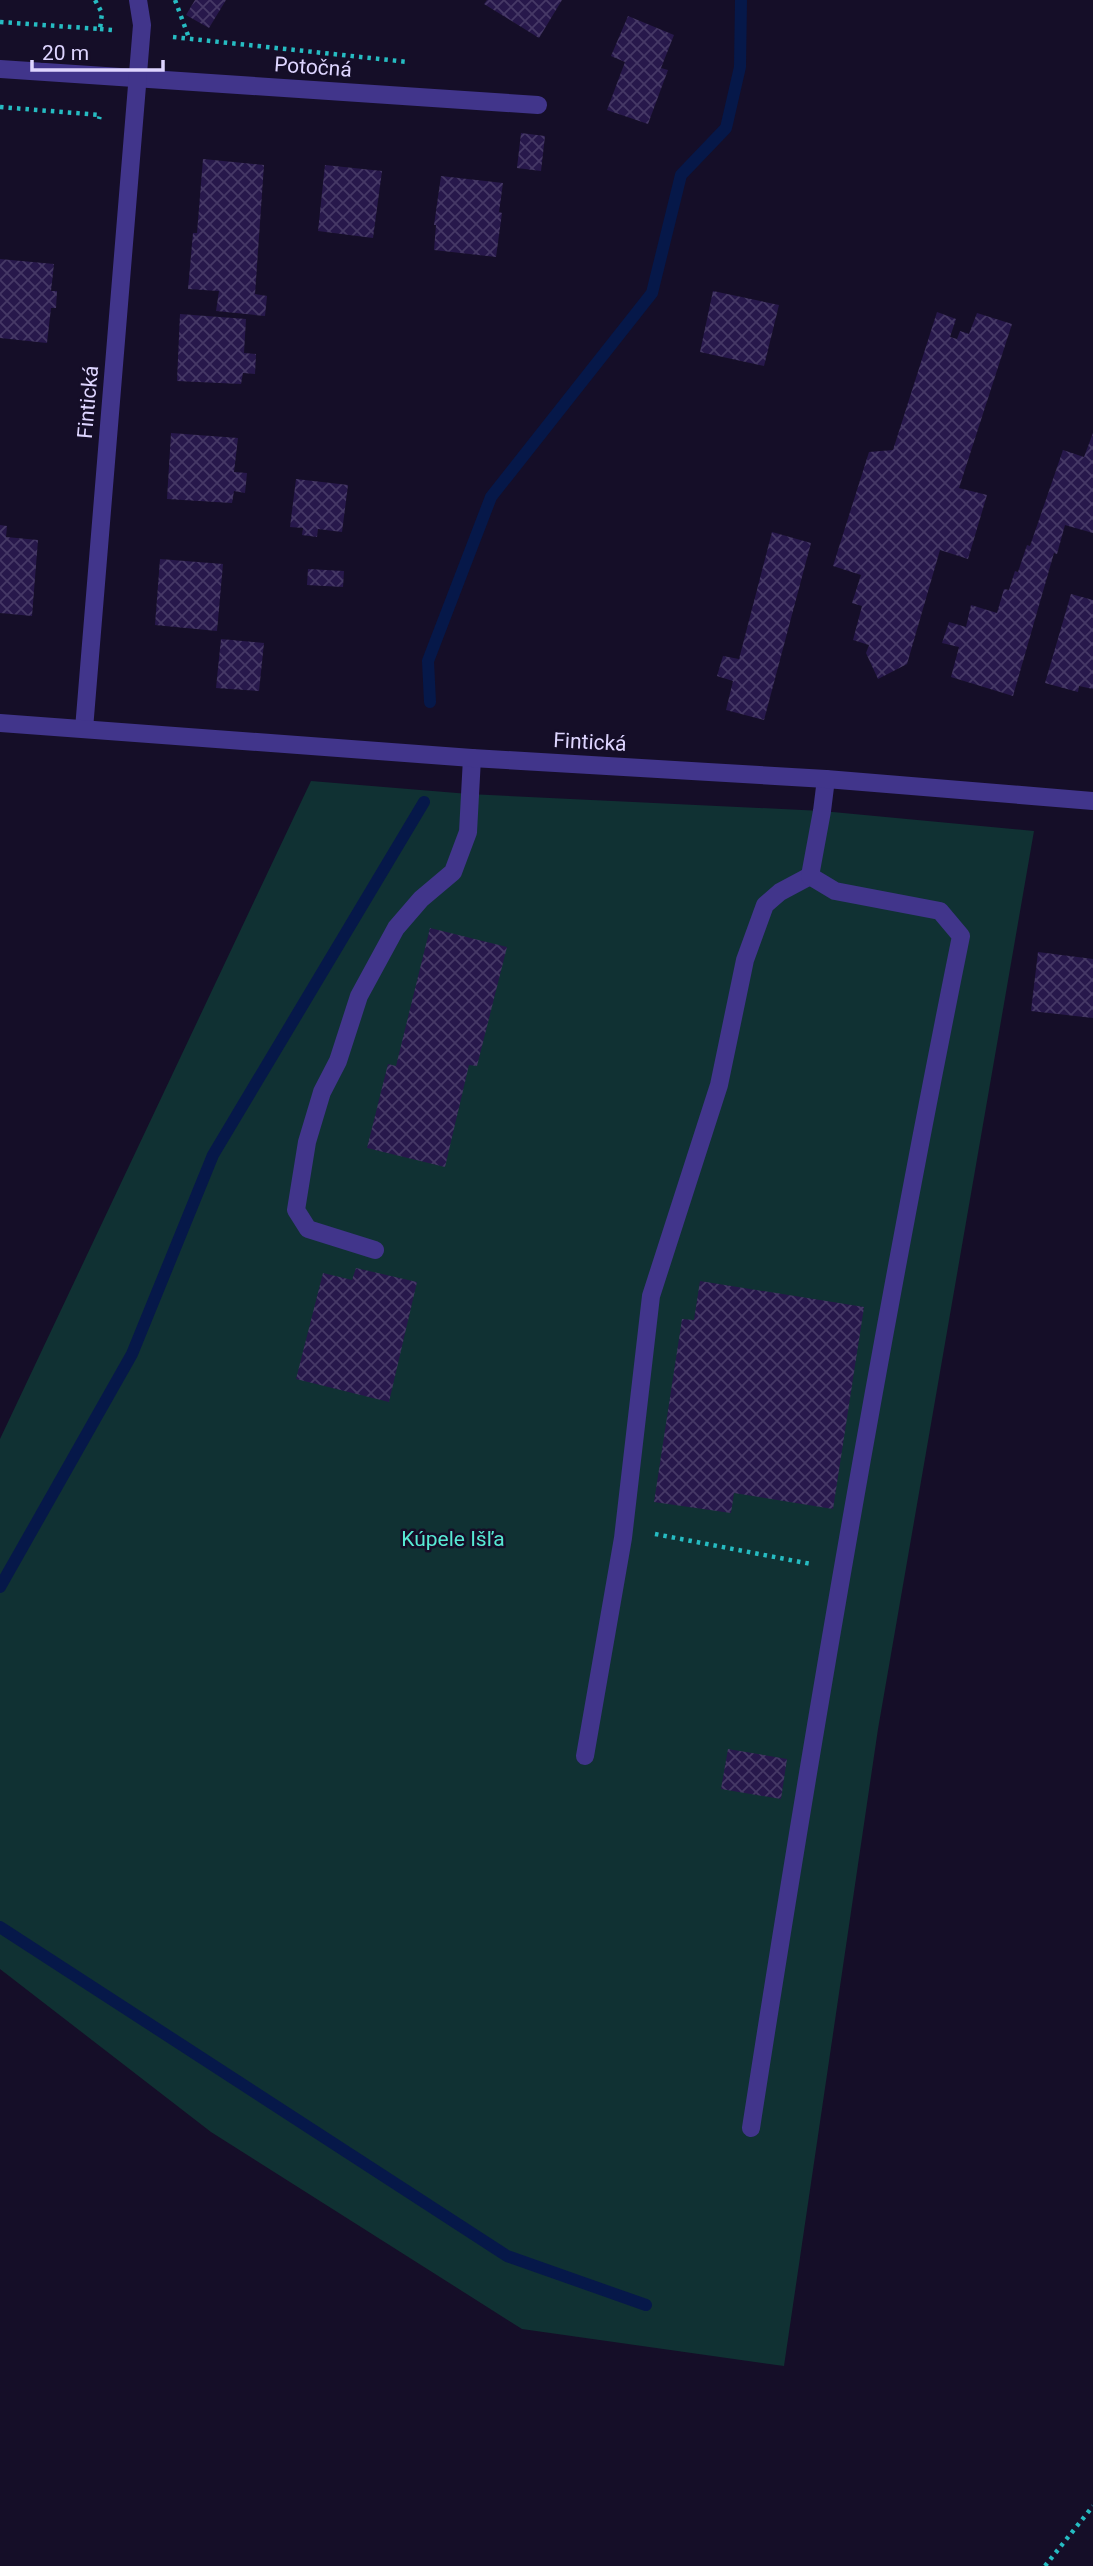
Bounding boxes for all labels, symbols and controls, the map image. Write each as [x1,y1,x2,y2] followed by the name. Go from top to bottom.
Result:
[32,28,163,72] scale bar
[42,41,89,65] text: 20 m
[273,52,353,82] street label: Potočná
[73,364,103,440] street label: Fintická
[553,728,627,756] street label: Fintická
[401,1527,505,1551] park label: Kúpele Išľa

